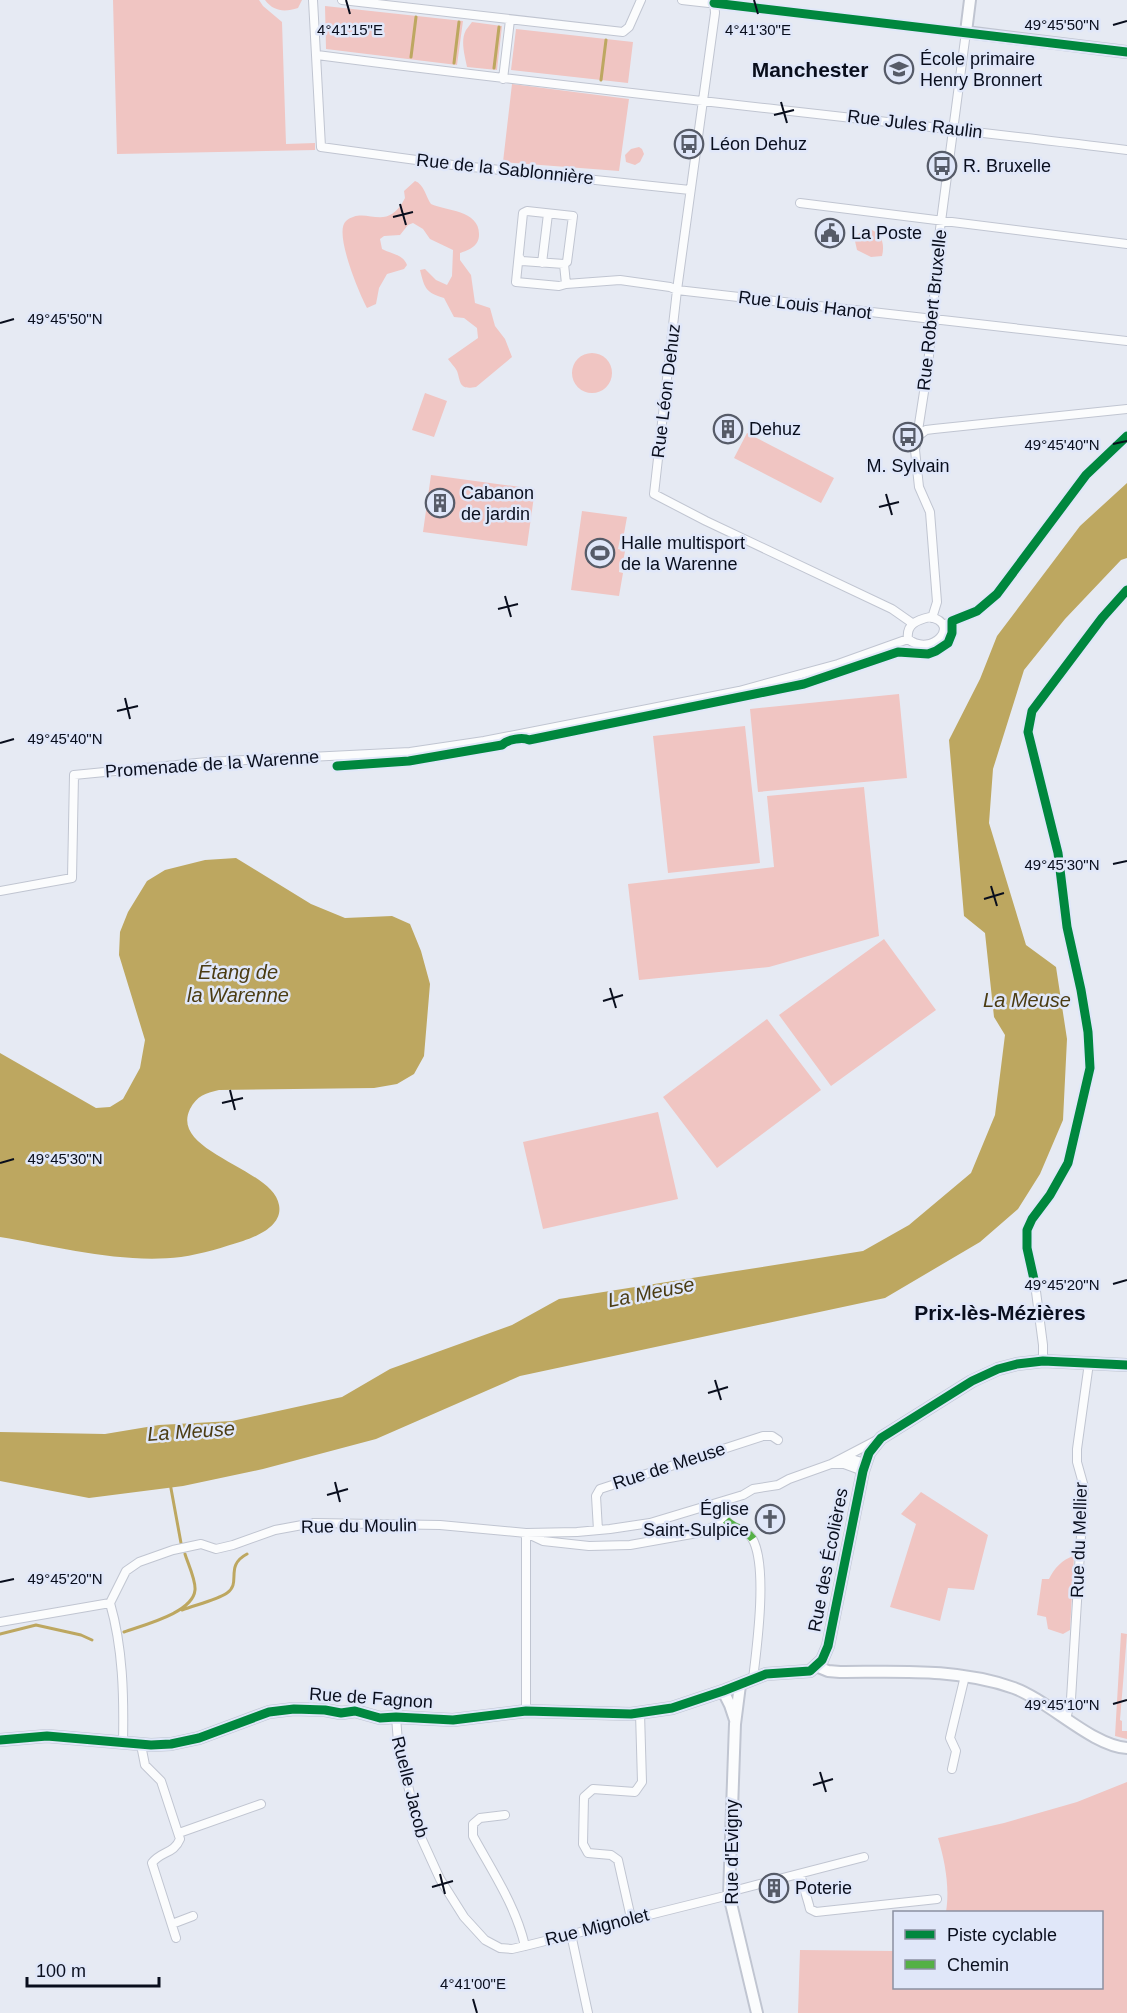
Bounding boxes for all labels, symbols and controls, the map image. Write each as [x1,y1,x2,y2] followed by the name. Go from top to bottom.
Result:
[1024,16,1100,33] text: 49°45'50"N
[317,21,383,38] text: 4°41'15"E
[725,21,791,38] text: 4°41'30"E
[920,49,1042,90] place label: École primaire Henry Bronnert
[883,53,915,85] school or university icon: École primaire Henry Bronnert
[752,58,868,81] district label: Manchester
[846,106,984,142] street label: Rue Jules Raulin
[673,128,705,160] bus stop icon: Léon Dehuz
[710,134,807,154] place label: Léon Dehuz
[415,150,595,188] street label: Rue de la Sablonnière
[926,150,958,182] bus stop icon: R. Bruxelle
[963,156,1051,176] place label: R. Bruxelle
[814,217,846,249] public building icon: La Poste
[851,223,922,243] place label: La Poste
[914,228,950,392] street label: Rue Robert Bruxelle
[737,287,873,323] street label: Rue Louis Hanot
[27,310,103,327] text: 49°45'50"N
[648,323,684,459] street label: Rue Léon Dehuz
[712,413,744,445] building icon: Dehuz
[749,419,801,439] place label: Dehuz
[892,421,924,453] bus stop icon: M. Sylvain
[1024,436,1100,453] text: 49°45'40"N
[866,456,950,476] place label: M. Sylvain
[461,483,534,524] place label: Cabanon de jardin
[424,487,456,519] building icon: Cabanon de jardin
[621,533,745,574] place label: Halle multisport de la Warenne
[584,537,616,569] sports icon: Halle multisport de la Warenne
[27,730,103,747] text: 49°45'40"N
[104,747,320,781] street label: Promenade de la Warenne
[1024,856,1100,873] text: 49°45'30"N
[187,961,289,1006] water label: Étang de la Warenne
[983,989,1071,1011] water label: La Meuse
[27,1150,103,1167] text: 49°45'30"N
[606,1273,696,1311] water label: La Meuse
[1024,1276,1100,1293] text: 49°45'20"N
[914,1301,1086,1324] district label: Prix-lès-Mézières
[146,1417,236,1445] water label: La Meuse
[610,1438,728,1494] street label: Rue de Meuse
[1067,1482,1091,1598] street label: Rue du Mellier
[804,1486,852,1634] street label: Rue des Écolières
[643,1499,749,1540] place label: Église Saint-Sulpice
[754,1503,786,1535] church icon: Église Saint-Sulpice
[301,1515,417,1537] street label: Rue du Moulin
[27,1570,103,1587] text: 49°45'20"N
[308,1684,434,1712] street label: Rue de Fagnon
[1024,1696,1100,1713] text: 49°45'10"N
[388,1734,432,1840] street label: Ruelle Jacob
[722,1799,742,1905] street label: Rue d'Evigny
[758,1872,790,1904] building icon: Poterie
[795,1878,852,1898] place label: Poterie
[543,1904,651,1950] street label: Rue Mignolet
[893,1911,1103,1989] legend
[947,1925,1057,1945] text: Piste cyclable
[27,1950,159,1988] scale bar
[947,1955,1009,1975] text: Chemin
[36,1961,86,1981] text: 100 m
[440,1975,506,1992] text: 4°41'00"E

